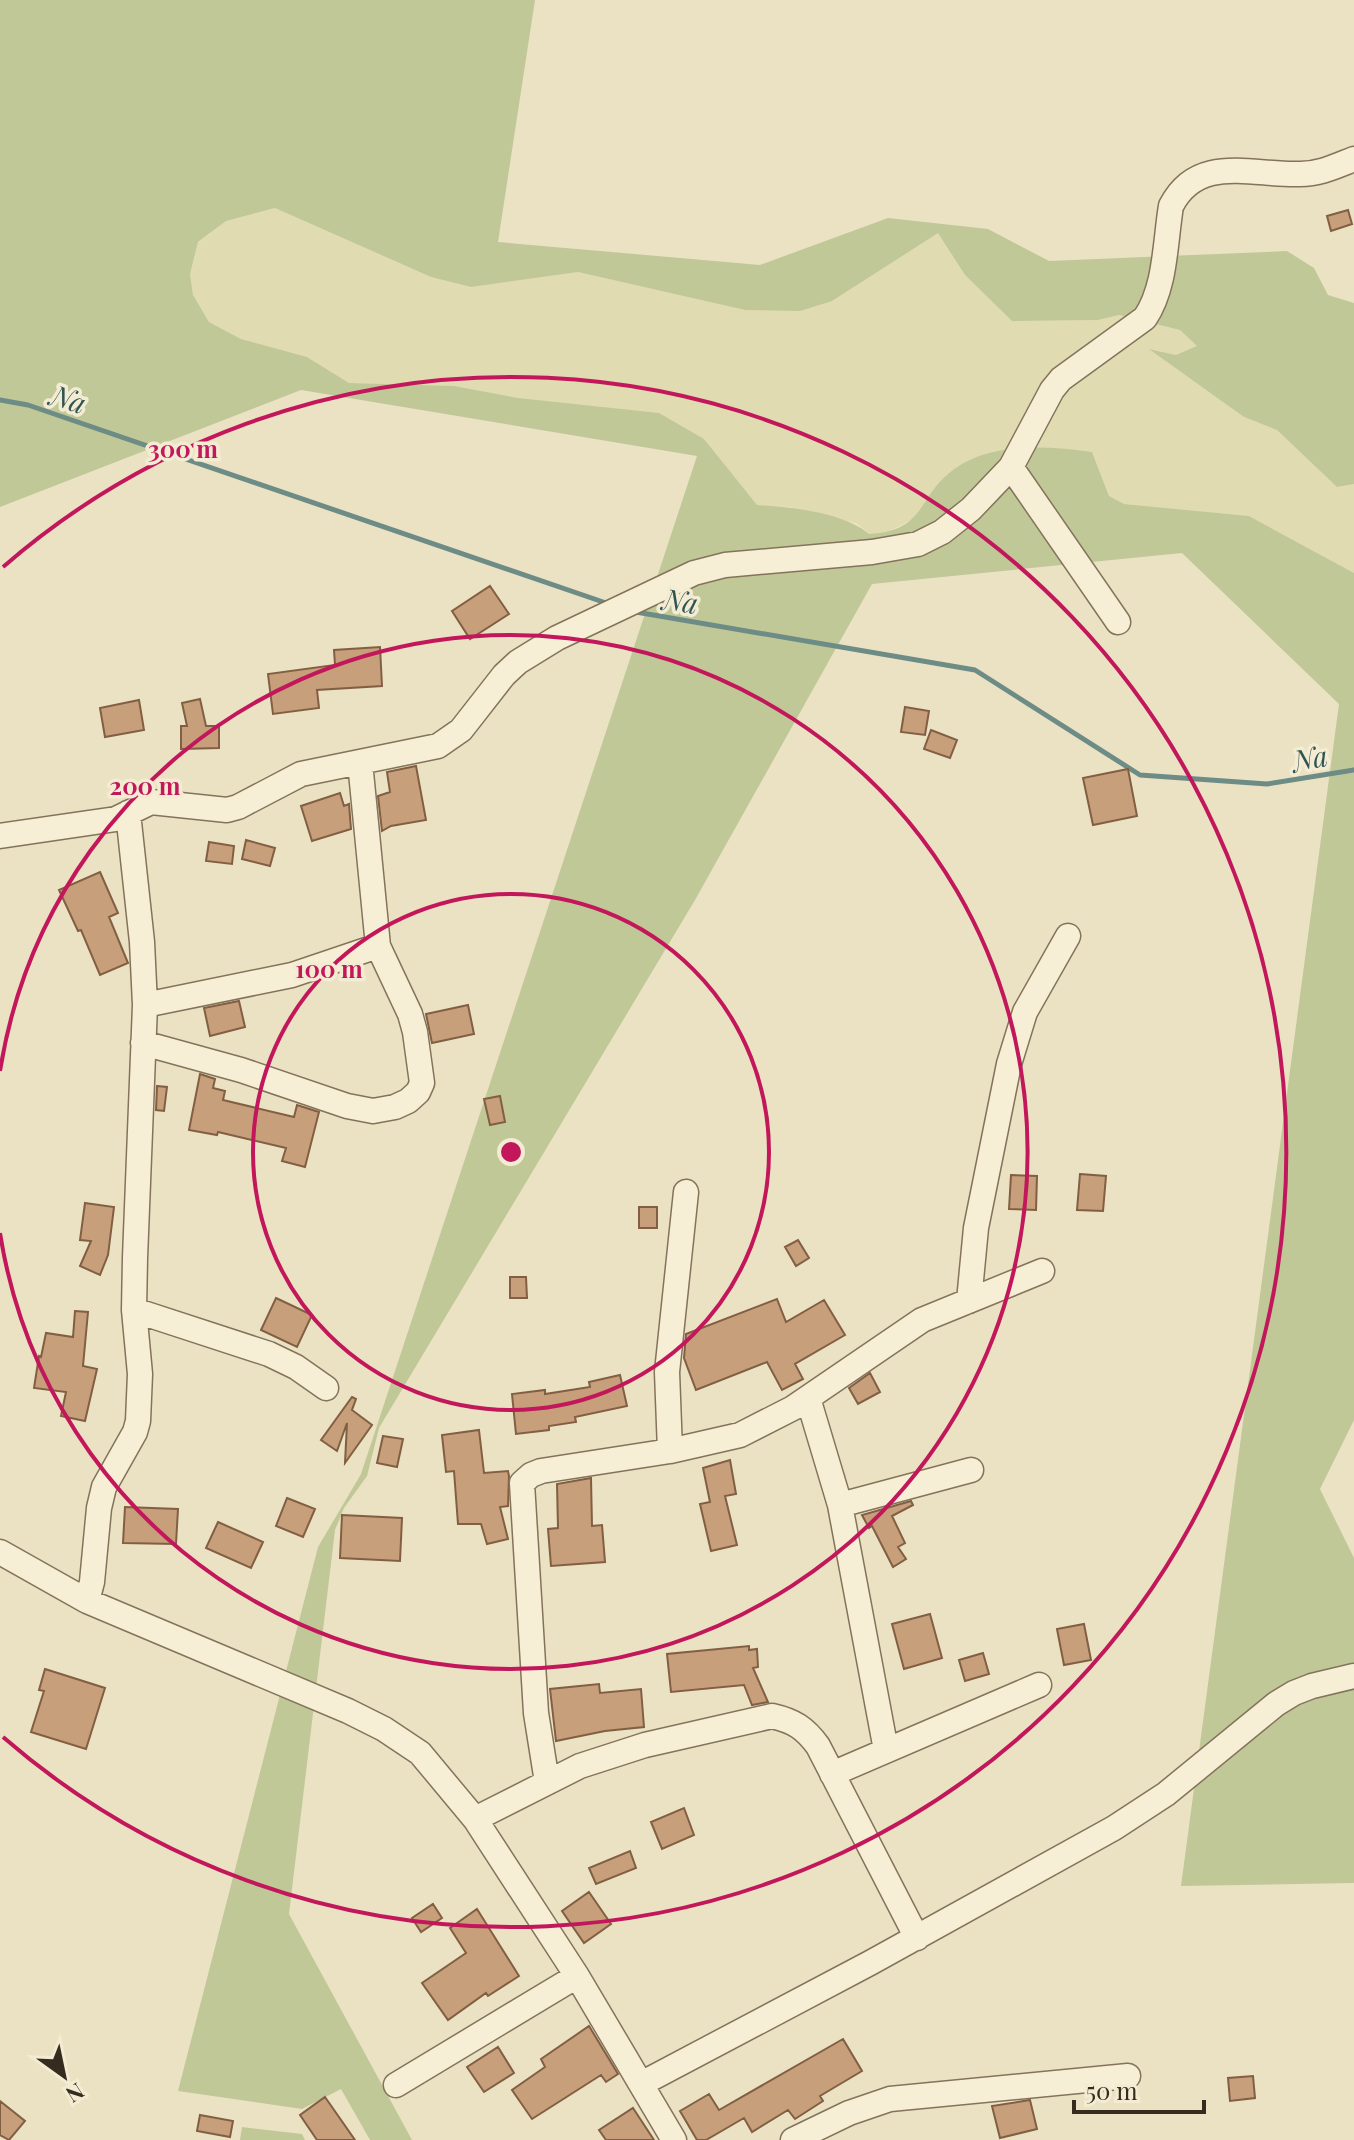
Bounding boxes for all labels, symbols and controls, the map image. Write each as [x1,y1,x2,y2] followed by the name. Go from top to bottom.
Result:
[44,374,91,421] water label: Na
[148,432,218,464] text: 300 m
[658,578,701,621] water label: Na
[1287,736,1330,778] water label: Na
[110,769,181,801] text: 200 m
[295,952,363,984] text: 100 m
[497,1138,525,1166] centre of rings
[24,2036,104,2116] north arrow
[1074,2064,1204,2114] scale bar
[1086,2074,1138,2106] text: 50 m
[61,2077,90,2111] text: N

